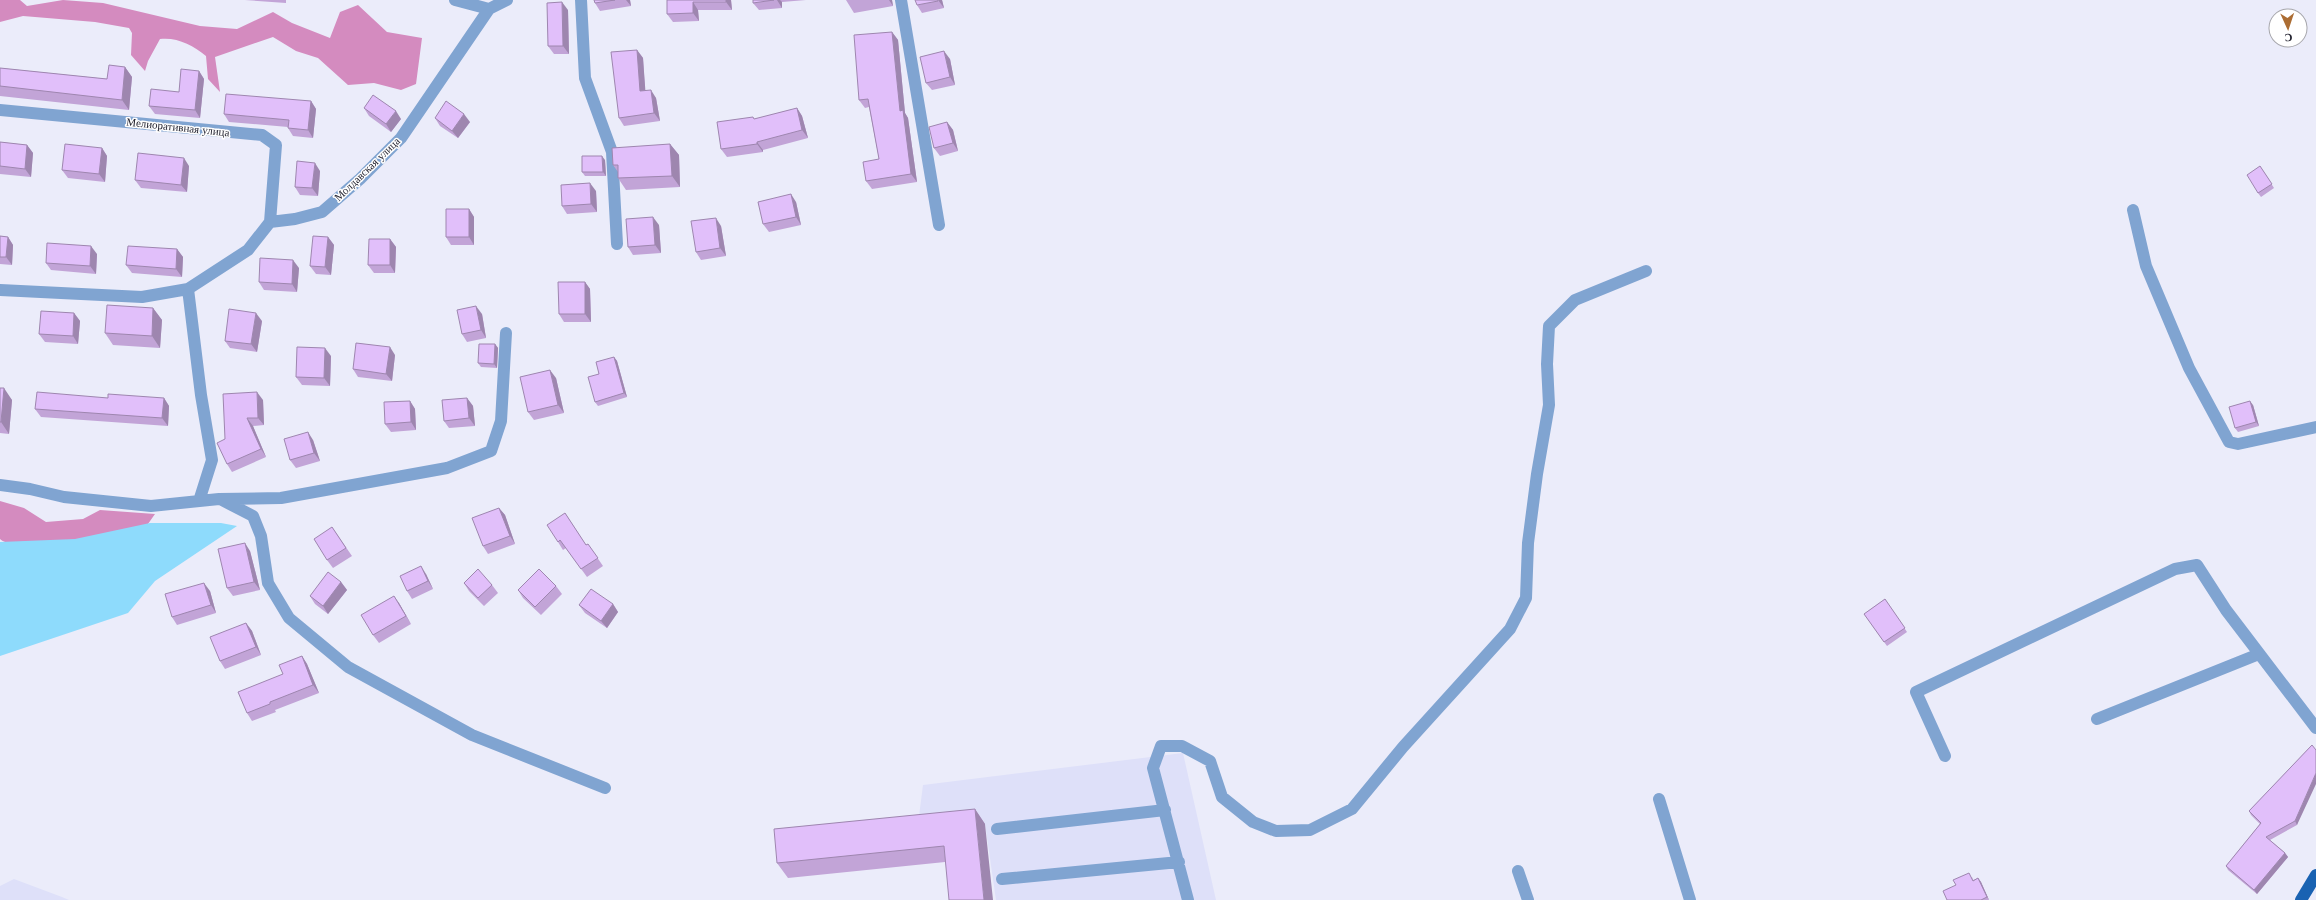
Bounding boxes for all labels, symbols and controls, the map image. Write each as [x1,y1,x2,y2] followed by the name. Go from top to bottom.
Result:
[2268,8,2308,48] north arrow
[2284,31,2293,45] text: С
[126,115,230,139] street label: Мелиоративная улица
[331,134,403,204] street label: Молдавская улица

